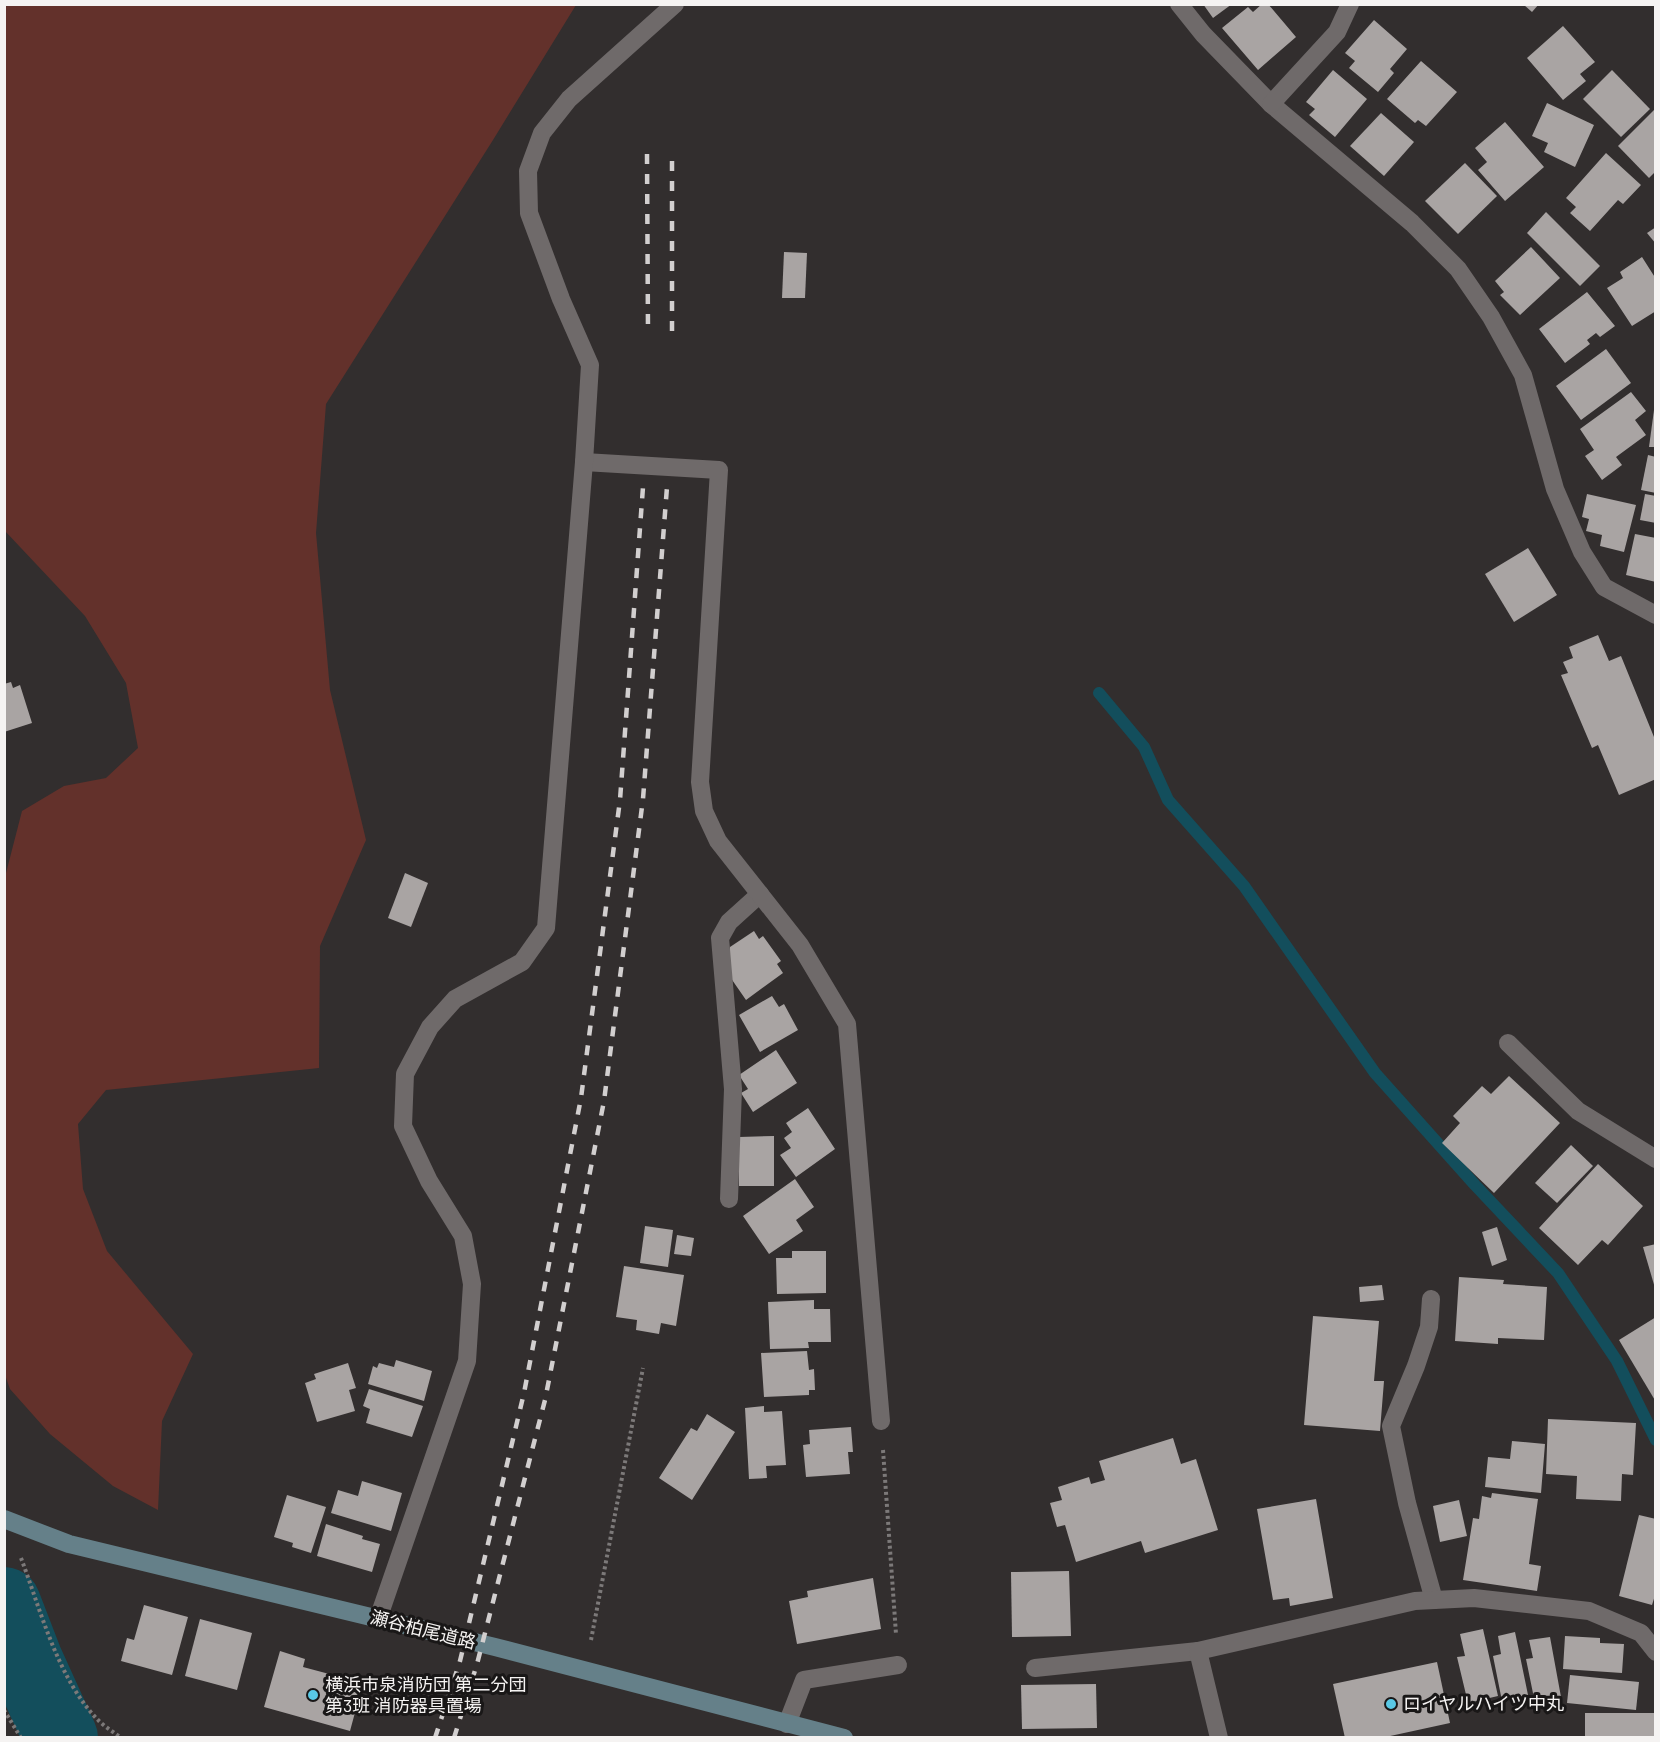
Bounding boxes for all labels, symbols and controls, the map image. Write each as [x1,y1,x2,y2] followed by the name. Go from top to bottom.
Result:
[368,1605,478,1653] street label: 瀬谷柏尾道路
[325,1673,527,1716] place label: 横浜市泉消防団 第二分団 第3班 消防器具置場
[306,1688,320,1702] marker: 横浜市泉消防団 第二分団 第3班 消防器具置場
[1403,1692,1564,1714] place label: ロイヤルハイツ中丸
[1384,1697,1398,1711] marker: ロイヤルハイツ中丸

